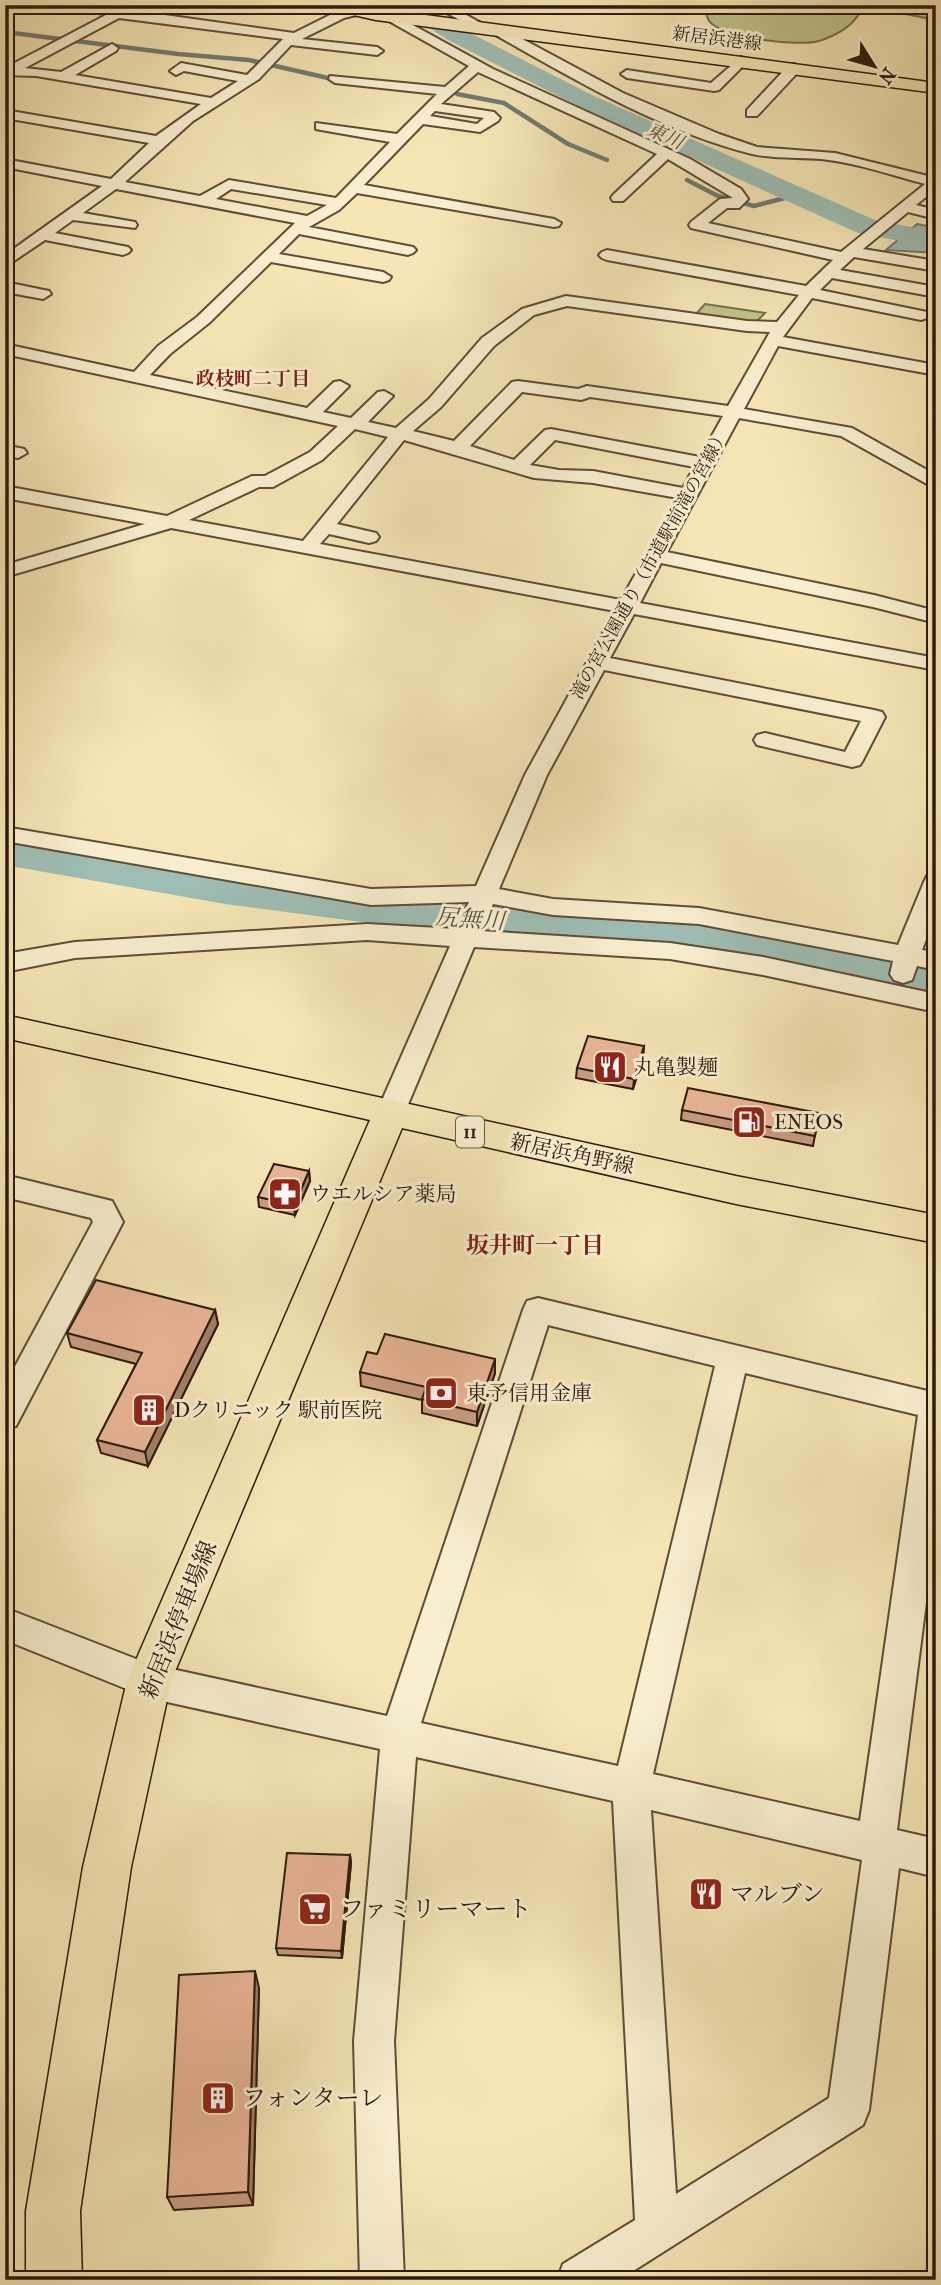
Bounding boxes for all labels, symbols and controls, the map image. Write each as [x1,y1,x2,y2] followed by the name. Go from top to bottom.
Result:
[671,23,763,55] street label: 新居浜港線
[839,32,909,102] north arrow
[873,63,900,88] text: N
[643,118,689,155] water label: 東川
[196,368,310,390] district label: 政枝町二丁目
[567,425,733,703] street label: 滝の宮公園通り（市道駅前滝の宮線）
[435,903,508,935] water label: 尻無川
[591,1048,629,1086] restaurant icon: 丸亀製麺
[634,1055,718,1079] place label: 丸亀製麺
[730,1103,768,1141] fuel station icon: ENEOS
[774,1110,843,1134] place label: ENEOS
[456,1116,484,1148] road number: 11
[508,1129,636,1179] street label: 新居浜角野線
[266,1175,304,1213] pharmacy icon: ウエルシア薬局
[310,1182,456,1206] place label: ウエルシア薬局
[466,1232,604,1259] district label: 坂井町一丁目
[422,1374,460,1412] bank icon: 東予信用金庫
[466,1381,592,1405] place label: 東予信用金庫
[130,1391,168,1429] building icon: Dクリニック 駅前医院
[174,1398,382,1422] place label: Dクリニック 駅前医院
[134,1537,222,1703] street label: 新居浜停車場線
[687,1875,725,1913] restaurant icon: マルブン
[730,1880,825,1908] place label: マルブン
[296,1890,334,1928] supermarket icon: ファミリーマート
[340,1895,532,1923] place label: ファミリーマート
[199,2079,237,2117] building icon: フォンターレ
[242,2084,383,2112] place label: フォンターレ

